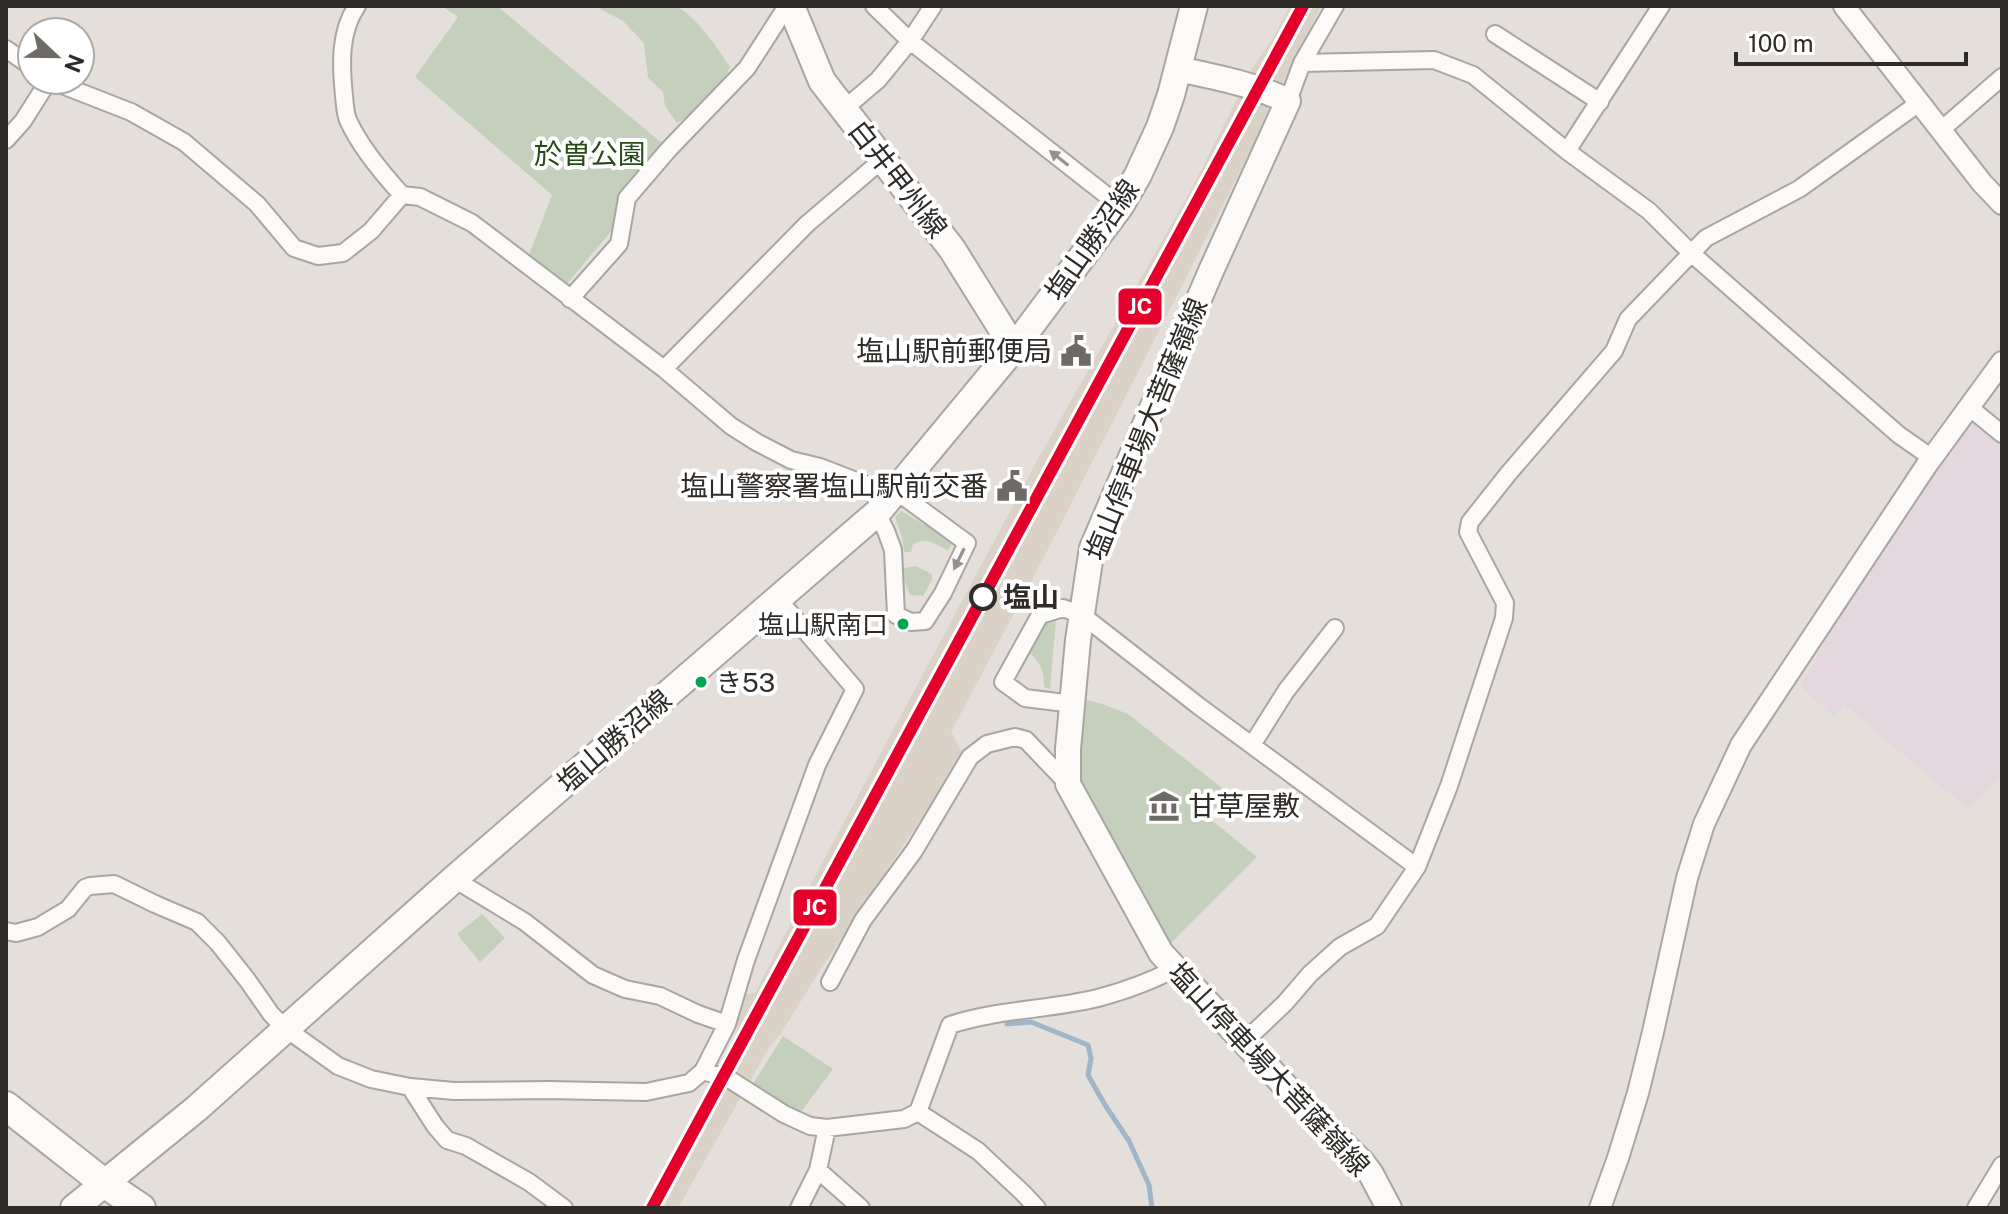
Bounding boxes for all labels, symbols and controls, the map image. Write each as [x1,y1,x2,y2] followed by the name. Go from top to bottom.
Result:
[16,16,96,96] north arrow
[1736,16,1966,66] scale bar
[1748,29,1814,57] text: 100 m
[59,51,90,76] text: N
[842,113,954,244] street label: 白井甲州線
[534,137,646,170] park label: 於曽公園
[1049,150,1069,166] one-way arrow
[1038,173,1145,307] street label: 塩山勝沼線
[1117,287,1163,326] line badge: JC
[1078,293,1213,565] street label: 塩山停車場大菩薩嶺線
[1128,293,1152,319] text: JC
[856,334,1052,367] place label: 塩山駅前郵便局
[1059,334,1093,368] public building icon: 塩山駅前郵便局
[680,469,988,502] place label: 塩山警察署塩山駅前交番
[995,469,1029,503] public building icon: 塩山警察署塩山駅前交番
[952,548,966,571] one-way arrow
[1003,580,1059,613] place label: 塩山
[970,584,996,610] marker: 塩山
[758,609,888,640] place label: 塩山駅南口
[895,616,911,632] marker: 塩山駅南口
[716,667,775,698] place label: き53
[693,674,709,690] marker: き53
[550,682,677,799] street label: 塩山勝沼線
[1147,789,1181,823] museum icon: 甘草屋敷
[1188,789,1300,822] place label: 甘草屋敷
[792,888,838,927] line badge: JC
[803,894,827,920] text: JC
[1162,955,1377,1182] street label: 塩山停車場大菩薩嶺線

